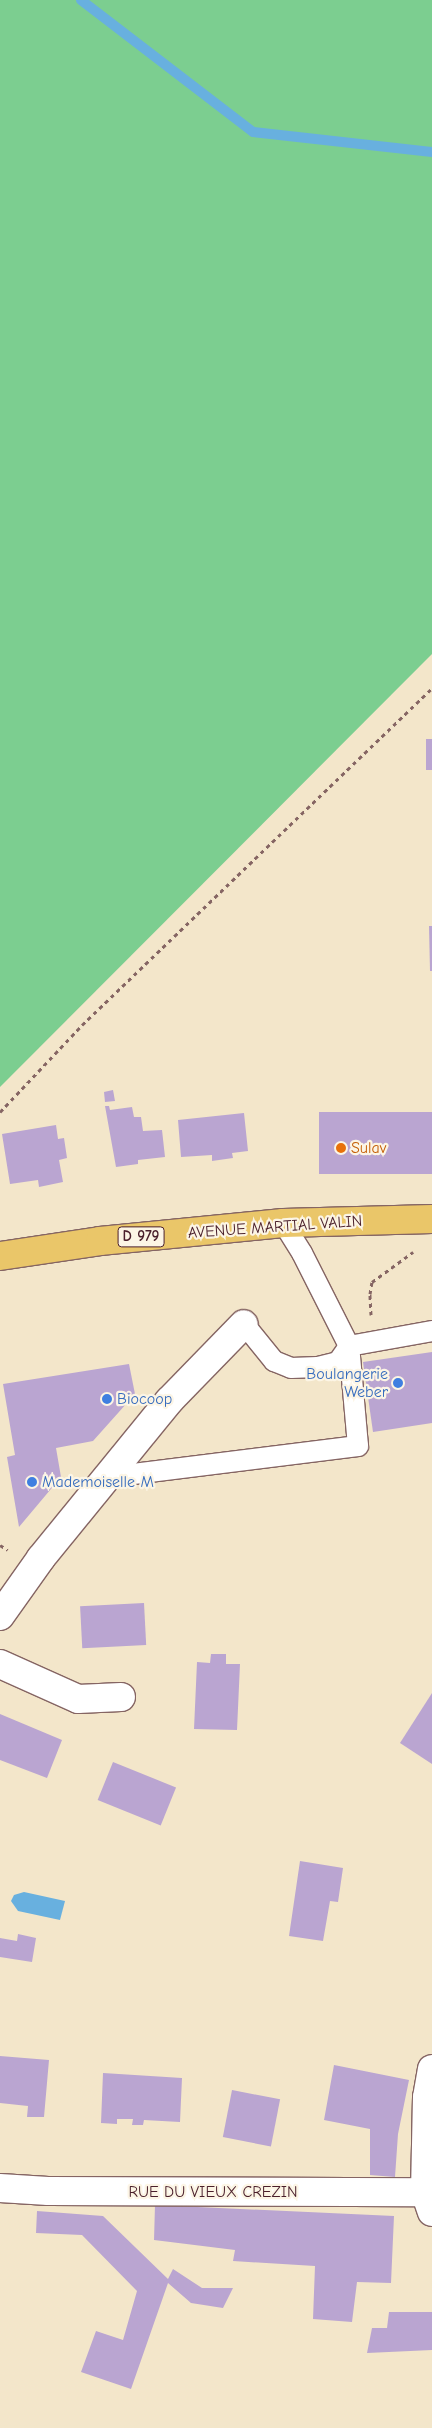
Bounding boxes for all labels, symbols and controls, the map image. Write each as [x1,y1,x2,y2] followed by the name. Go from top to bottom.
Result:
[351,1138,386,1158] place label: Sulav
[335,1142,347,1154] marker: Sulav
[187,1211,363,1243] street label: AVENUE MARTIAL VALIN
[117,1224,165,1250] road number: D 979
[306,1364,388,1402] place label: Boulangerie Weber
[392,1377,404,1389] marker: Boulangerie Weber
[117,1389,172,1409] place label: Biocoop
[101,1393,113,1405] marker: Biocoop
[42,1472,154,1492] place label: Mademoiselle M
[26,1476,38,1488] marker: Mademoiselle M
[128,2182,298,2202] street label: RUE DU VIEUX CREZIN

